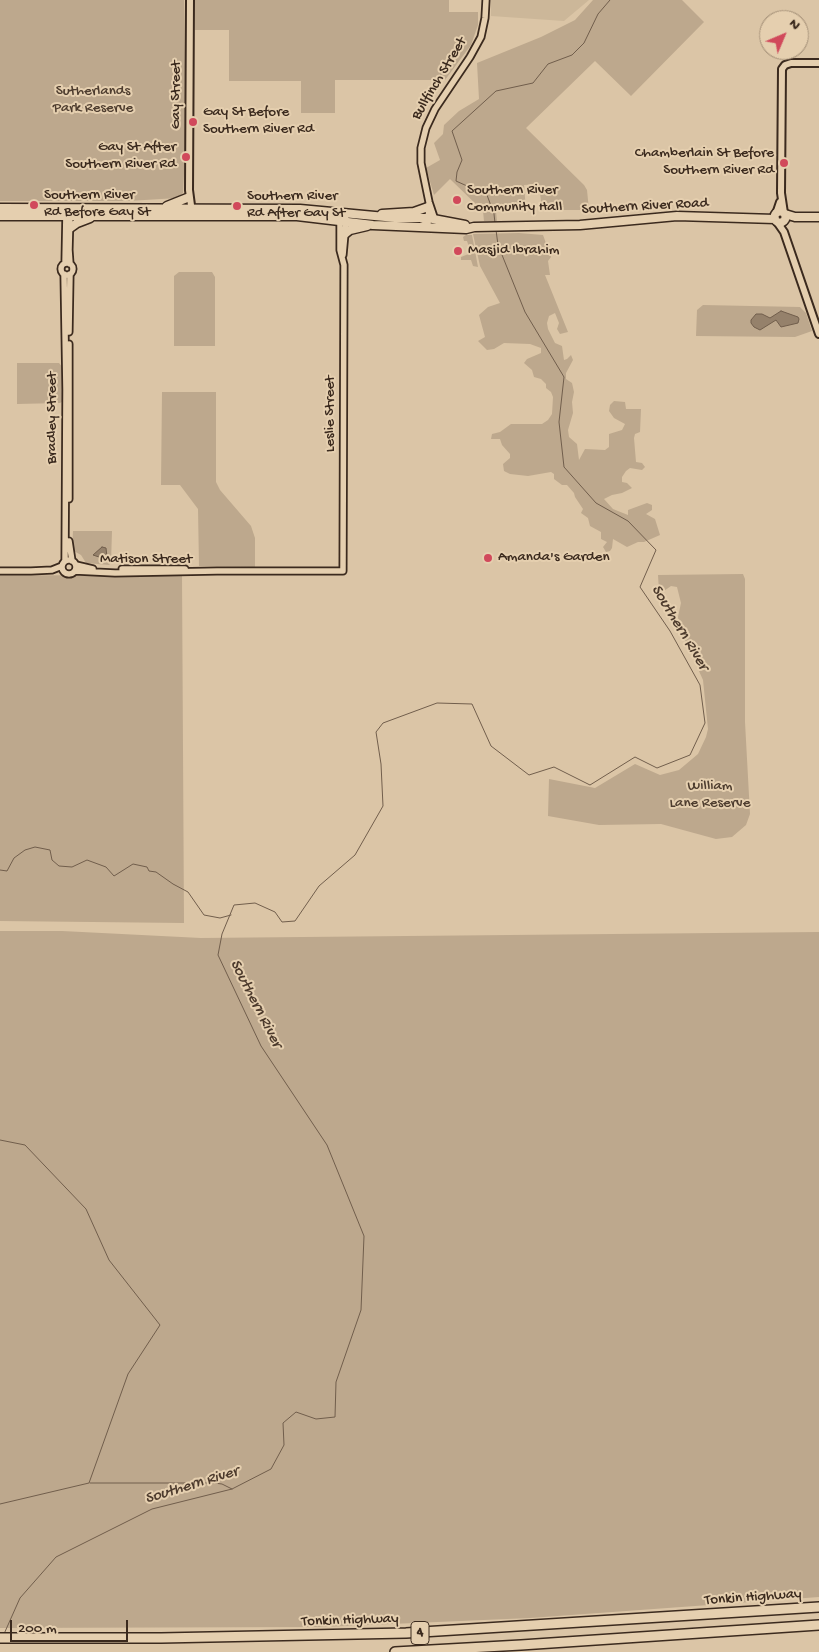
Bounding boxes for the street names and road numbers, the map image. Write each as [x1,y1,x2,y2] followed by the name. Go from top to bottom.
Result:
[408,35,472,123] street label: Bullfinch Street
[168,61,186,129] street label: Gay Street
[581,195,709,219] street label: Southern River Road
[44,372,62,464] street label: Bradley Street
[322,376,340,452] street label: Leslie Street
[100,551,192,569] street label: Matison Street
[704,1586,802,1610] street label: Tonkin Highway
[301,1610,399,1632] street label: Tonkin Highway
[411,1622,429,1645] road number: 4

